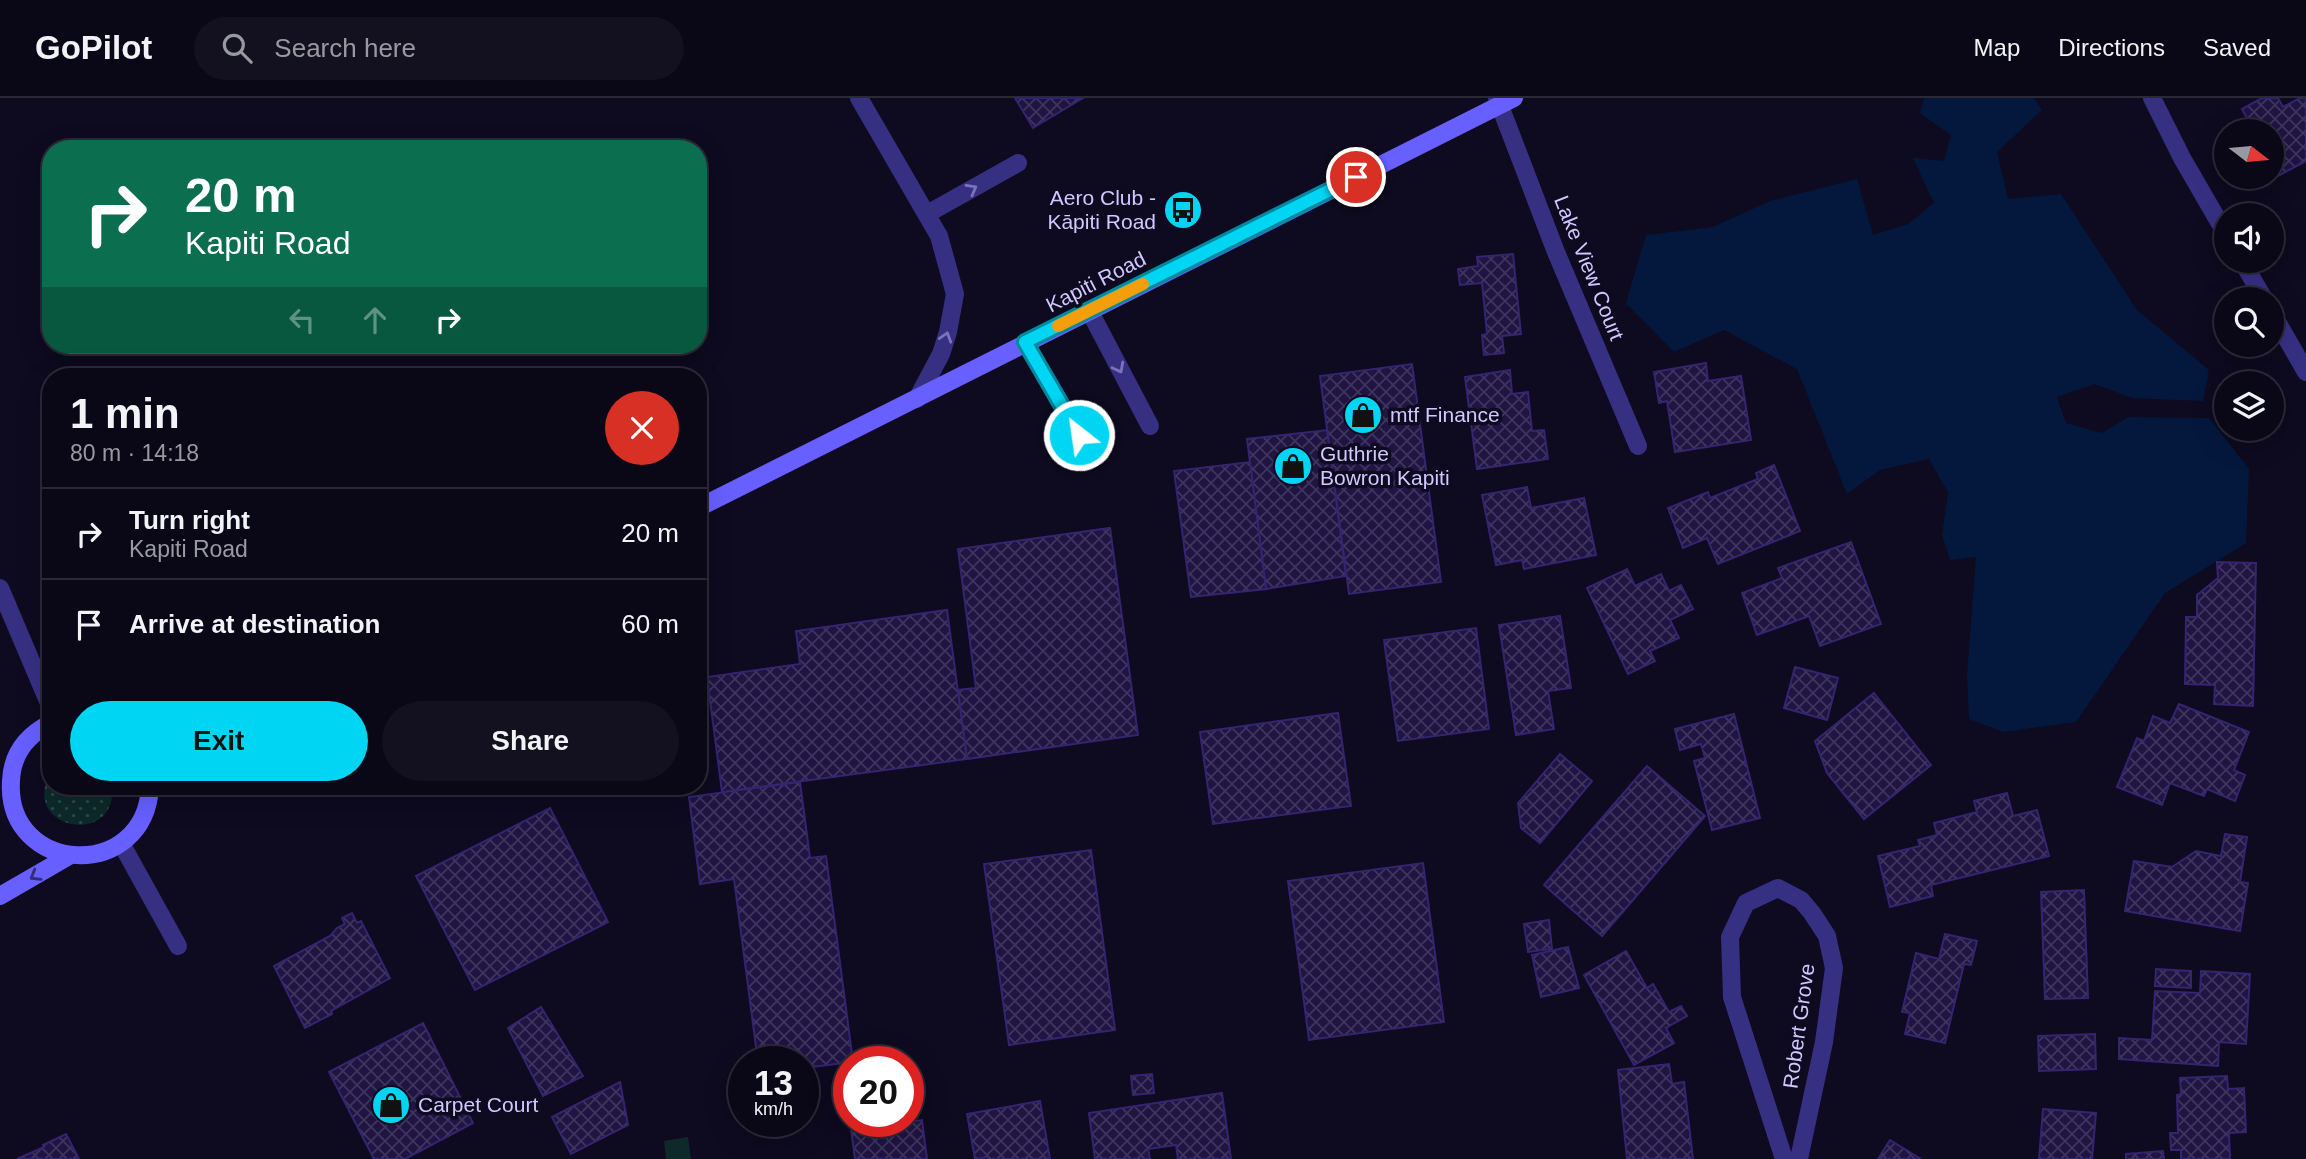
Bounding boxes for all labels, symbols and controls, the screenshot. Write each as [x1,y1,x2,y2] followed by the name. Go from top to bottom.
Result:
[194,17,684,80] search box
[35,29,152,66] text: GoPilot
[218,29,256,67] icon: search
[274,33,416,63] text: Search here
[1974,34,2020,61] text: Map
[2058,34,2165,61] text: Directions
[2203,34,2271,61] text: Saved
[2214,119,2284,189] north arrow
[2214,119,2284,441] map controls
[1326,147,1386,207] pin
[1337,158,1375,196] icon: arrive
[70,168,161,259] icon: right
[185,168,297,222] text: 20 m
[965,184,978,197] one-way arrow
[1047,186,1156,233] place label: Aero Club - Kāpiti Road
[1162,189,1204,231] bus stop icon: Aero Club - Kāpiti Road
[1550,192,1629,344] street label: Lake View Court
[2214,203,2284,273] button: sound
[185,225,350,261] text: Kapiti Road
[1042,247,1149,316] street label: Kapiti Road
[2214,287,2284,357] button: search
[283,301,321,339] icon: left
[356,301,394,339] icon: ahead
[429,301,467,339] icon: right
[938,332,952,344] one-way arrow
[1111,361,1124,373] one-way arrow
[2214,371,2284,441] button: layers
[70,390,180,437] text: 1 min
[605,391,679,465] button: close
[1342,394,1384,436] shop icon: mtf Finance
[1042,398,1116,472] position arrow
[1390,403,1500,426] place label: mtf Finance
[70,440,199,466] text: 80 m · 14:18
[1320,442,1450,489] place label: Guthrie Bowron Kapiti
[1272,445,1314,487] shop icon: Guthrie Bowron Kapiti
[129,505,250,535] text: Turn right
[70,515,108,553] icon: right
[621,518,679,548] text: 20 m
[129,536,248,562] text: Kapiti Road
[70,606,108,644] icon: arrive
[129,609,380,639] text: Arrive at destination
[621,609,679,639] text: 60 m
[70,701,368,781] button: Exit
[382,701,679,781] button: Share
[29,868,42,881] one-way arrow
[1778,962,1819,1090] street label: Robert Grove
[833,1046,924,1137] speed limit sign: 20
[754,1063,793,1102] text: 13
[370,1084,412,1126] shop icon: Carpet Court
[418,1093,538,1116] place label: Carpet Court
[754,1099,793,1119] text: km/h

